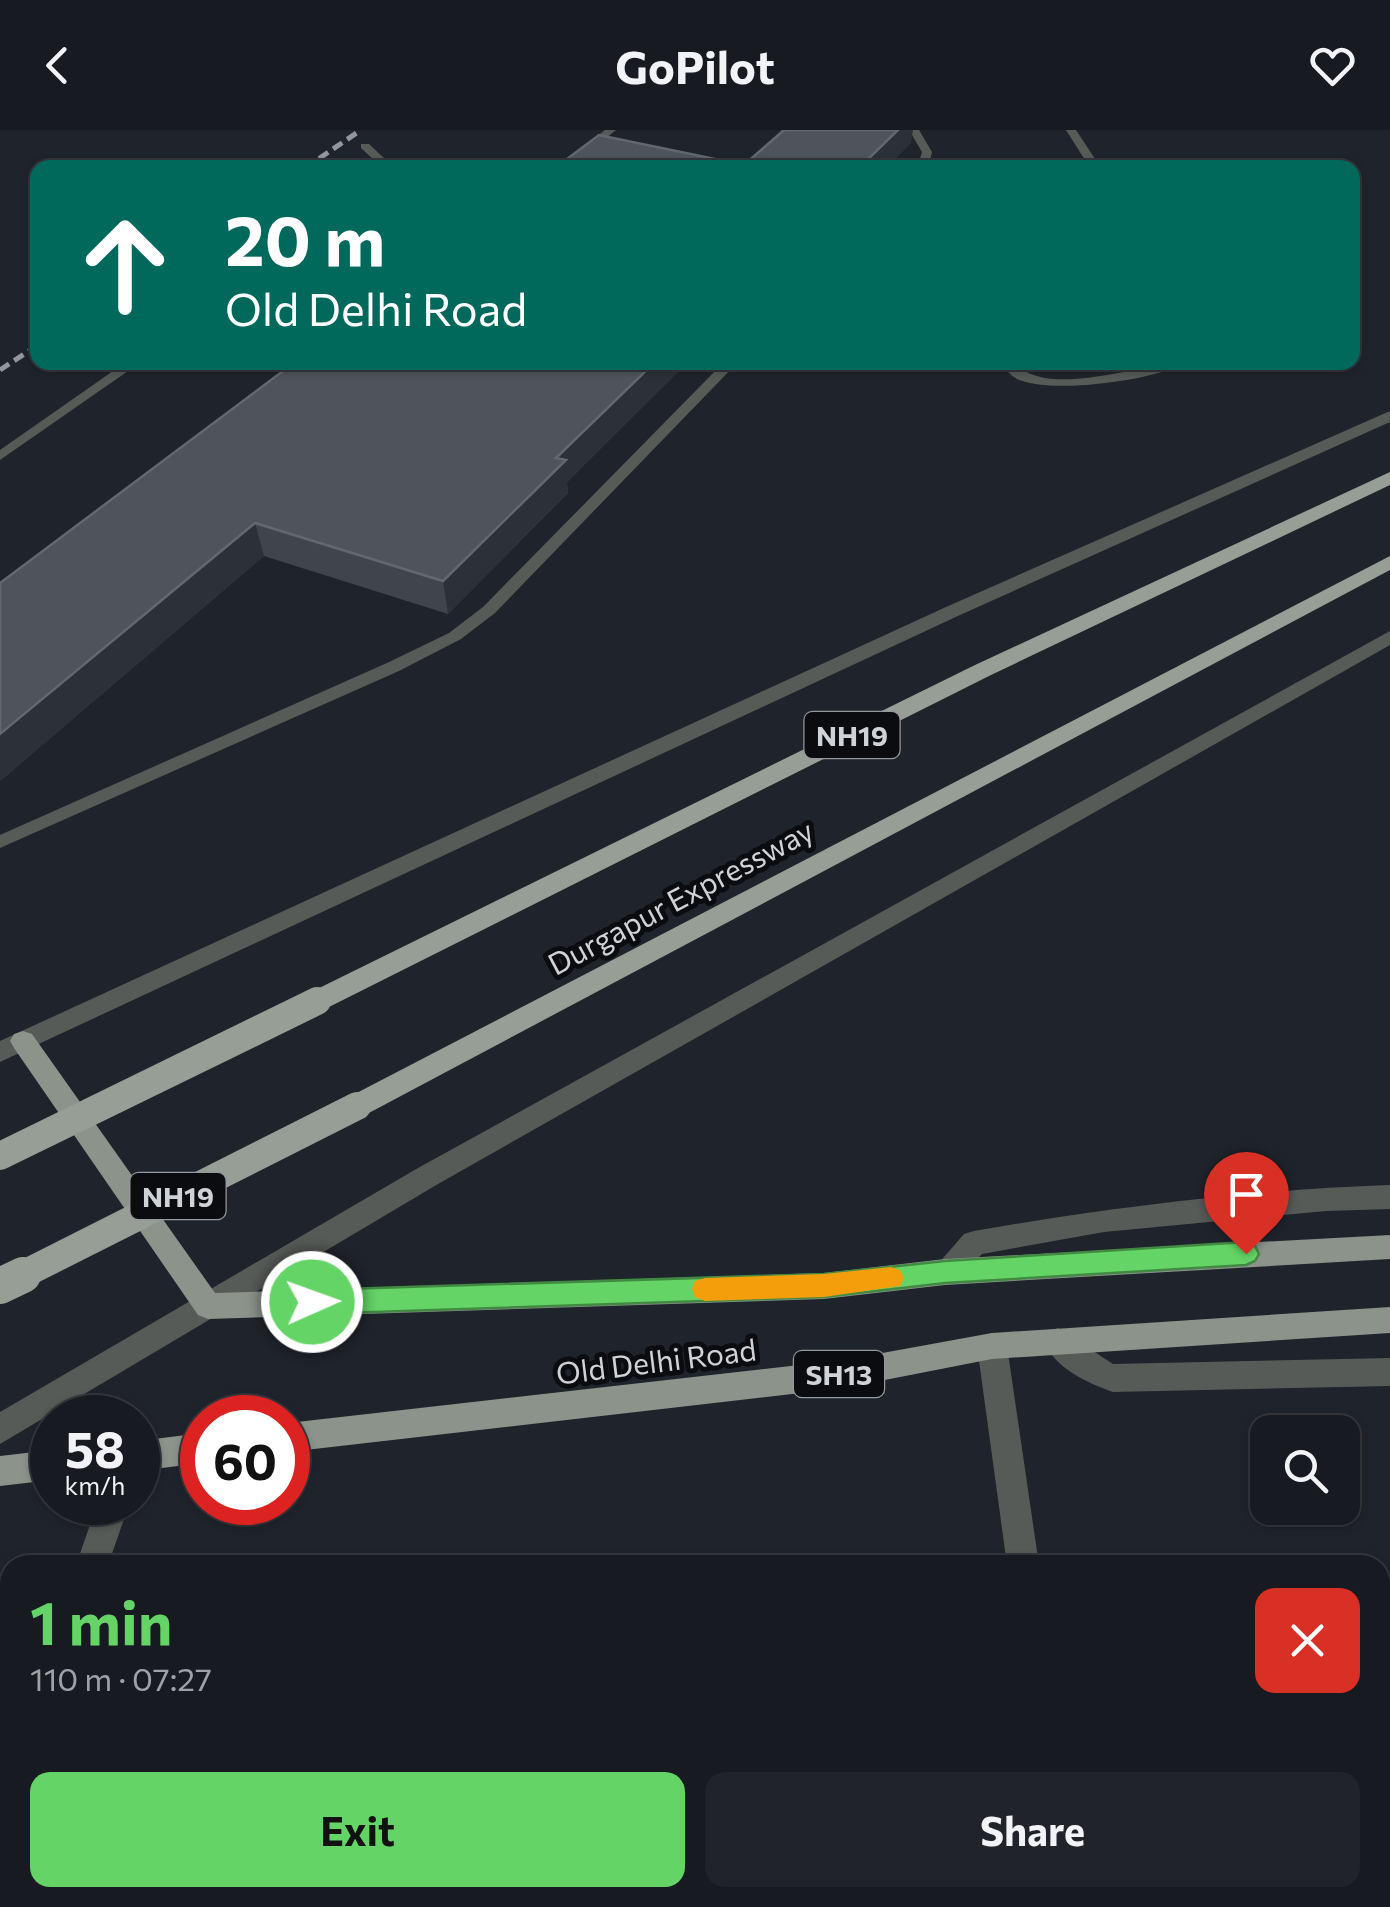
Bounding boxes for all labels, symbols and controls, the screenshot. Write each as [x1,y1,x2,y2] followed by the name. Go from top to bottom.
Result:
[30,38,85,93] icon: back
[615,38,775,93] text: GoPilot
[1305,38,1360,93] icon: heart
[225,195,385,280] text: 20 m
[60,200,190,330] icon: ahead
[225,280,527,335] text: Old Delhi Road
[804,712,900,758] road number: NH19
[541,810,819,982] street label: Durgapur Expressway
[1204,1152,1289,1255] pin
[1219,1167,1274,1222] icon: arrive
[130,1173,226,1219] road number: NH19
[260,1250,364,1354] position arrow
[554,1329,758,1391] street label: Old Delhi Road
[794,1351,884,1397] road number: SH13
[180,1395,310,1525] speed limit sign: 60
[1250,1415,1360,1525] map controls
[1250,1415,1360,1525] button: search
[65,1417,125,1478] text: 58
[65,1470,125,1500] text: km/h
[30,1584,172,1657] text: 1 min
[1255,1588,1360,1693] button: close
[30,1658,212,1698] text: 110 m · 07:27
[30,1772,685,1887] button: Exit
[705,1772,1360,1887] button: Share

